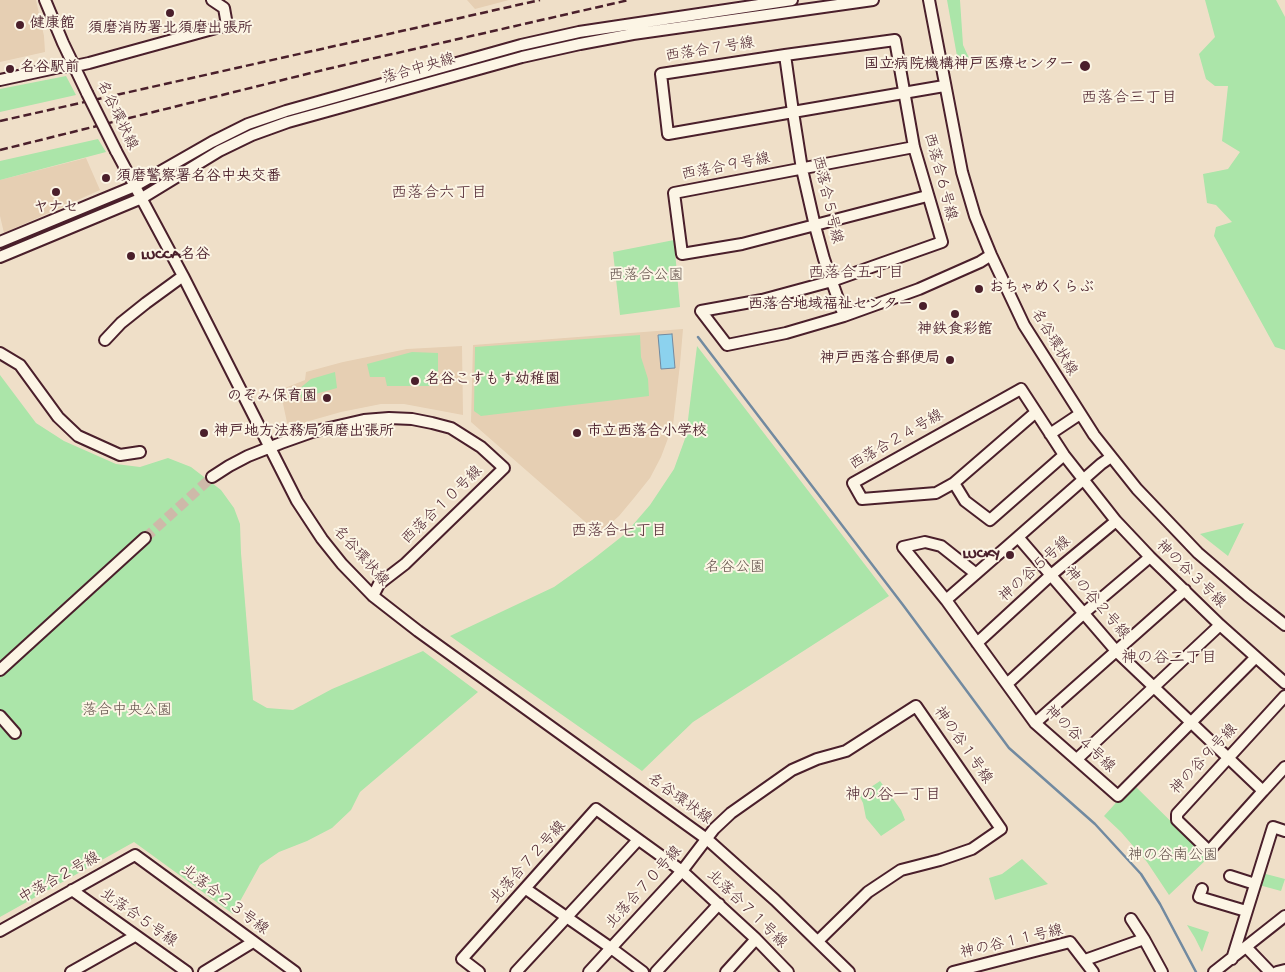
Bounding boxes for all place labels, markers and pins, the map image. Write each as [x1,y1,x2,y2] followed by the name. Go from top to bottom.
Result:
[164,7,176,19] marker: 須磨消防署北須磨出張所
[30,16,75,34] place label: 健康館
[14,19,26,31] marker: 健康館
[88,21,252,39] place label: 須磨消防署北須磨出張所
[864,57,1074,75] place label: 国立病院機構神戸医療センター
[1078,59,1092,73] marker: 国立病院機構神戸医療センター
[20,60,80,78] place label: 名谷駅前
[4,63,16,75] marker: 名谷駅前
[116,169,281,187] place label: 須磨警察署名谷中央交番
[100,172,112,184] marker: 須磨警察署名谷中央交番
[50,186,62,198] marker: ヤナセ
[34,200,78,218] place label: ヤナセ
[141,247,210,265] place label: LUCCA名谷
[125,250,137,262] marker: LUCCA名谷
[989,280,1094,298] place label: おちゃめくらぶ
[973,283,985,295] marker: おちゃめくらぶ
[748,297,913,315] place label: 西落合地域福祉センター
[917,300,929,312] marker: 西落合地域福祉センター
[949,308,961,320] marker: 神鉄食彩館
[918,322,992,340] place label: 神鉄食彩館
[820,351,940,369] place label: 神戸西落合郵便局
[944,354,956,366] marker: 神戸西落合郵便局
[425,372,560,390] place label: 名谷こすもす幼稚園
[409,375,421,387] marker: 名谷こすもす幼稚園
[227,389,317,407] place label: のぞみ保育園
[321,392,333,404] marker: のぞみ保育園
[214,424,394,442] place label: 神戸地方法務局須磨出張所
[587,424,707,442] place label: 市立西落合小学校
[198,427,210,439] marker: 神戸地方法務局須磨出張所
[571,427,583,439] marker: 市立西落合小学校
[962,546,1000,564] place label: LUCKY
[1004,549,1016,561] marker: LUCKY

